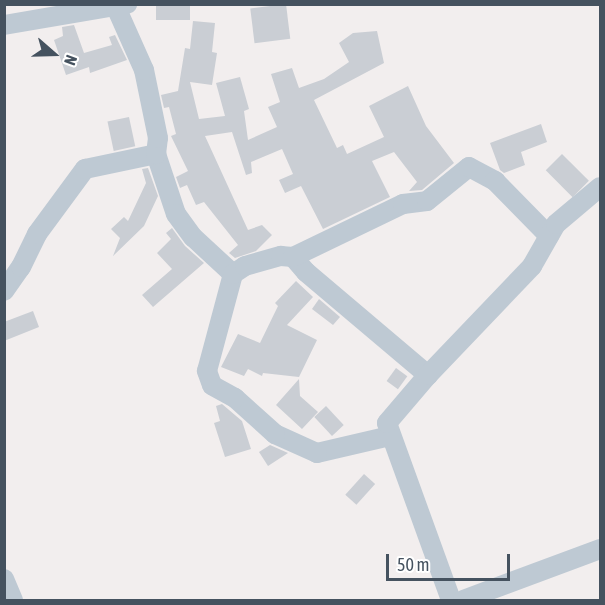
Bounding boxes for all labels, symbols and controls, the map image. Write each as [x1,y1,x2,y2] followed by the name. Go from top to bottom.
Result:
[24,24,84,84] north arrow
[61,53,81,68] text: N
[389,542,514,580] scale bar
[397,554,429,575] text: 50 m

